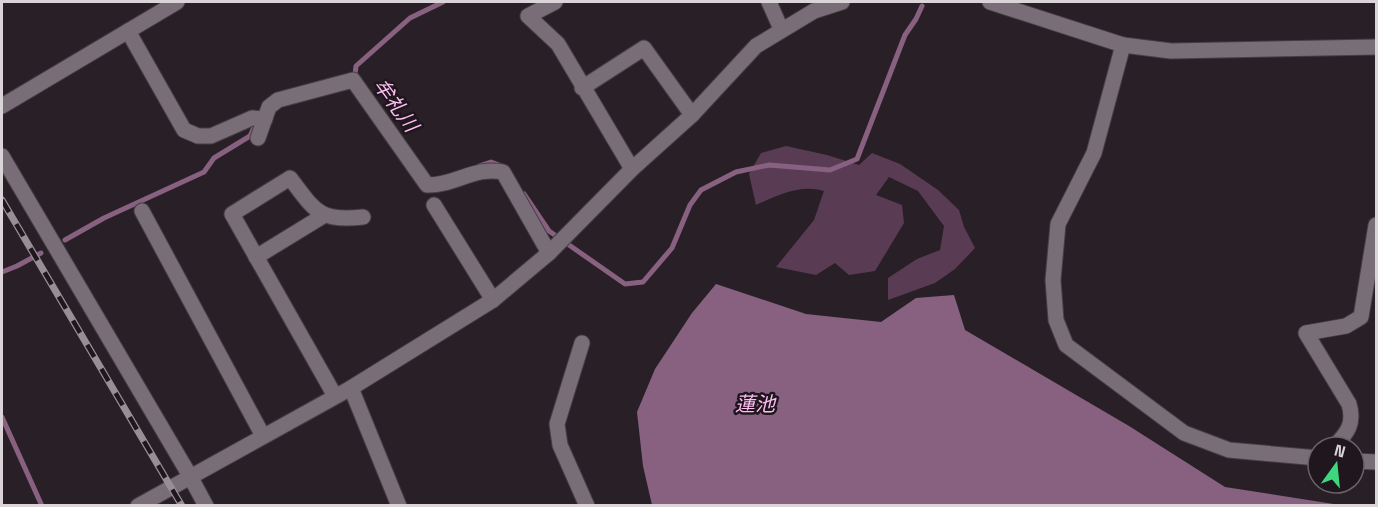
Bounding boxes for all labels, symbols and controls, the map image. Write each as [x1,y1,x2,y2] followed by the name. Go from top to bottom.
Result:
[368,73,425,139] water label: 牟礼川
[735,391,777,417] water label: 蓮池
[1306,435,1366,495] north arrow
[1332,439,1348,463] text: N

